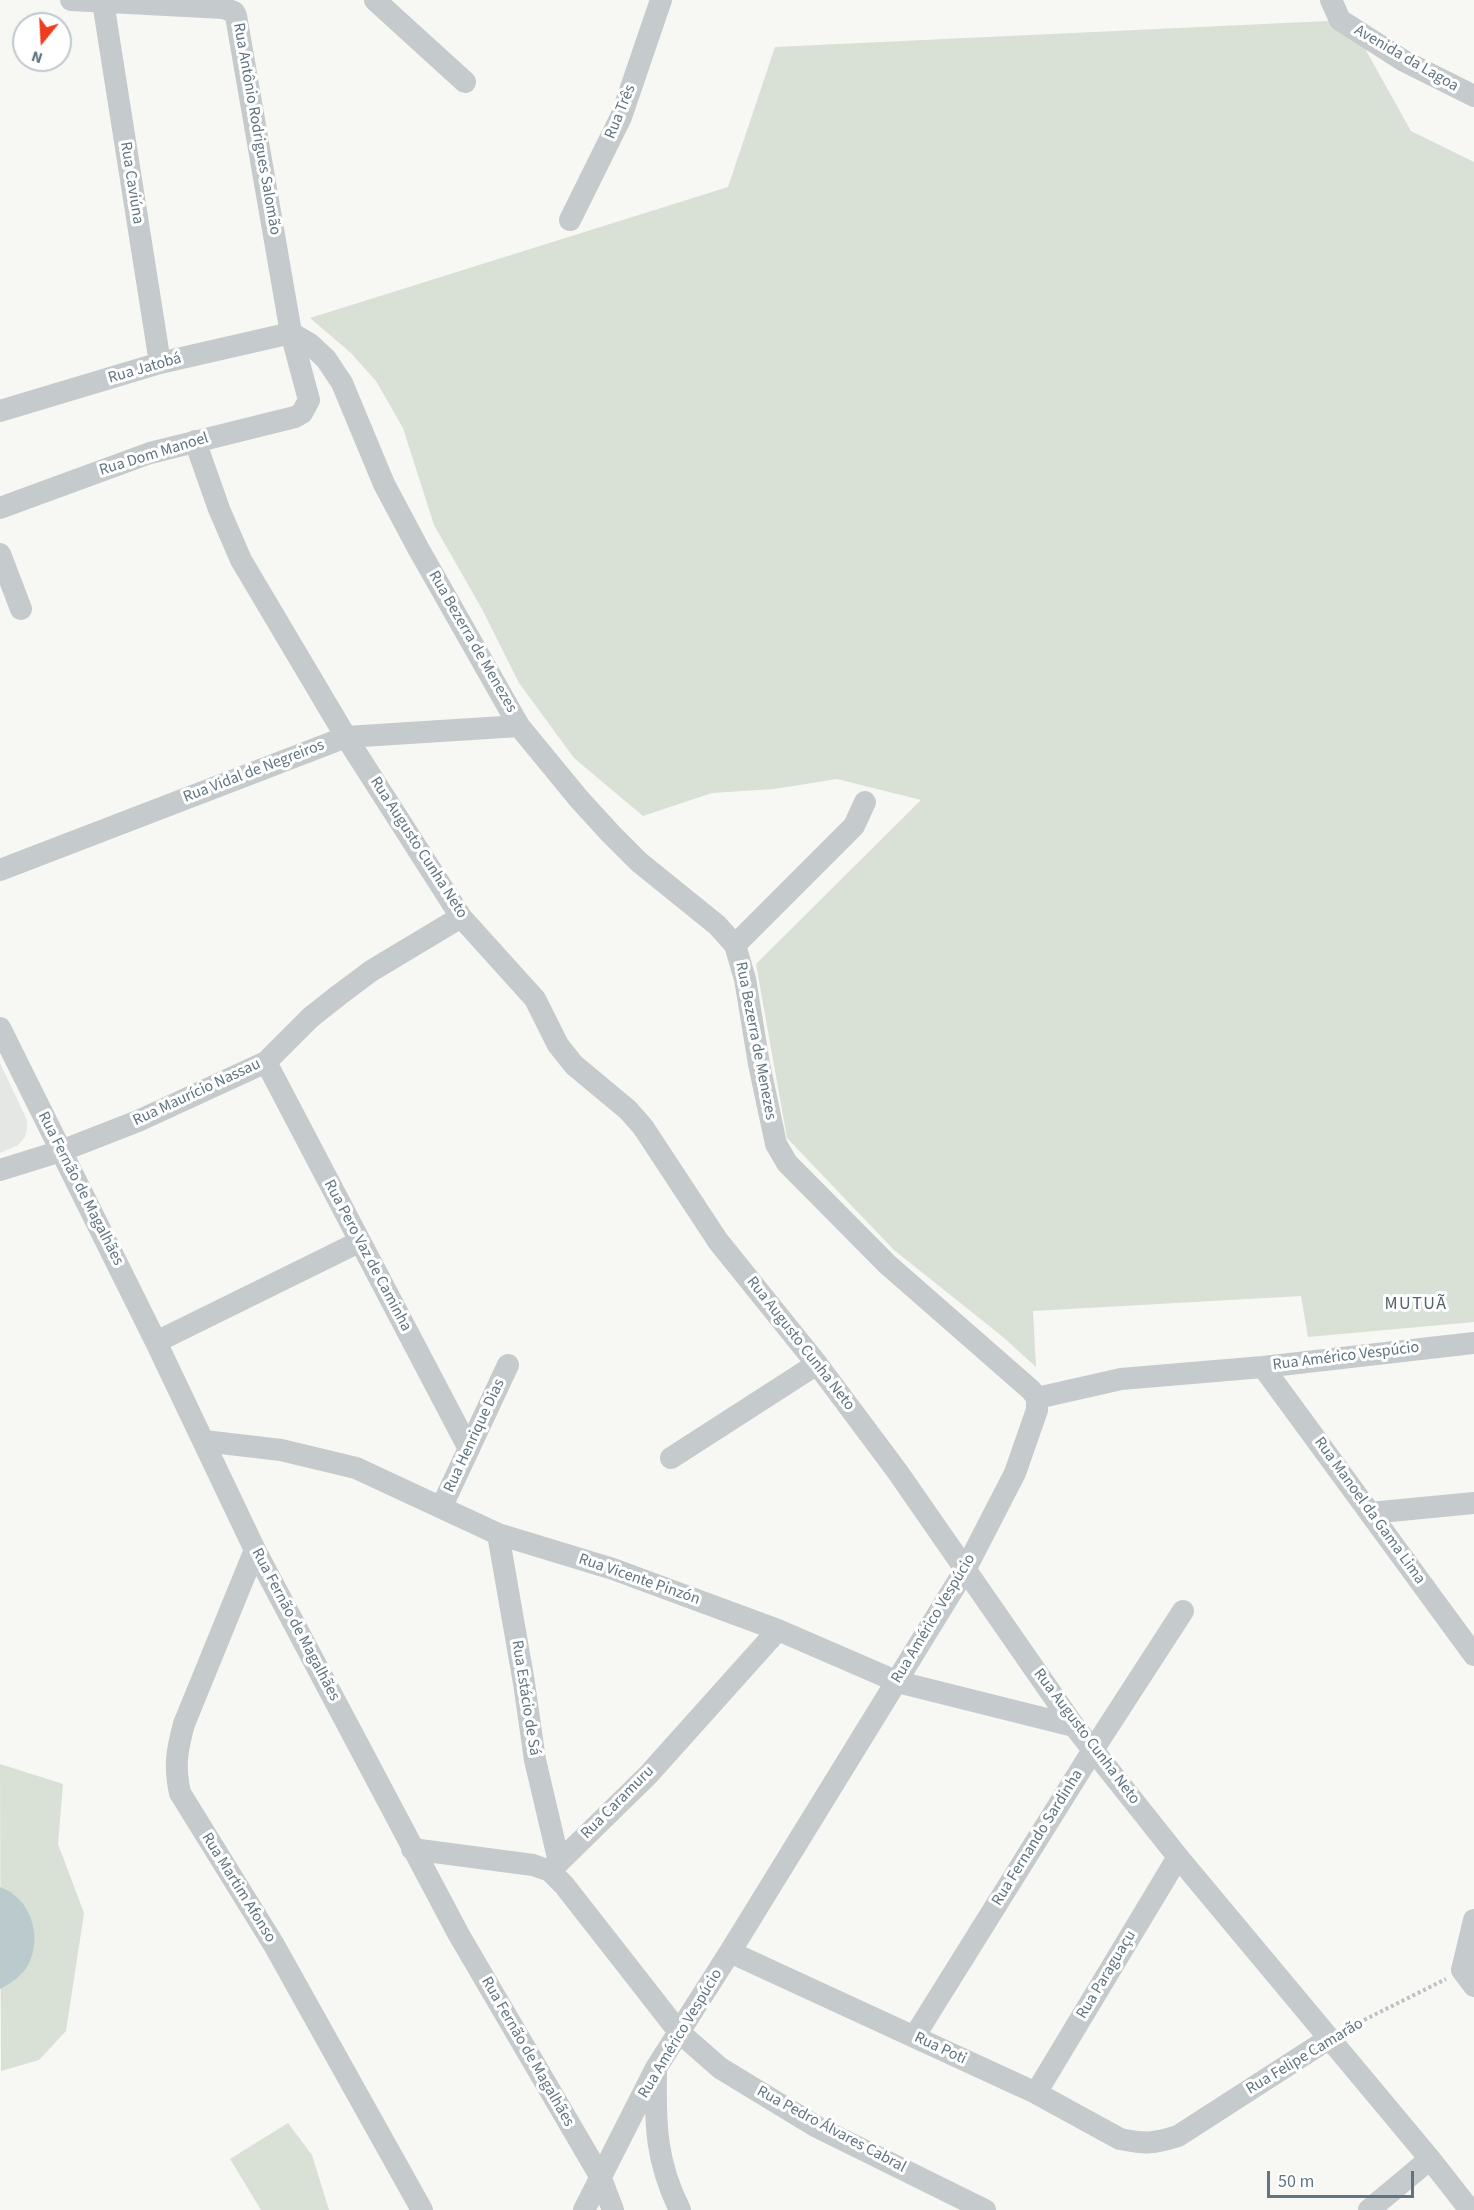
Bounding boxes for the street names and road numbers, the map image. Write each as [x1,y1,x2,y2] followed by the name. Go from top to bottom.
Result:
[1350,21,1462,97] street label: Avenida da Lagoa
[228,22,284,236] street label: Rua Antônio Rodrigues Salomão
[601,82,641,142] street label: Rua Três
[115,140,147,226] street label: Rua Caviúna
[106,349,184,389] street label: Rua Jatobá
[97,429,211,481] street label: Rua Dom Manoel
[424,568,520,716] street label: Rua Bezerra de Menezes
[181,736,327,808] street label: Rua Vidal de Negreiros
[365,774,471,922] street label: Rua Augusto Cunha Neto
[730,960,780,1122] street label: Rua Bezerra de Menezes
[130,1055,264,1131] street label: Rua Maurício Nassau
[33,1109,127,1269] street label: Rua Fernão de Magalhães
[319,1177,415,1335] street label: Rua Pero Vaz de Caminha
[742,1273,858,1415] street label: Rua Augusto Cunha Neto
[1272,1338,1420,1376] street label: Rua Américo Vespúcio
[440,1376,510,1496] street label: Rua Henrique Dias
[1309,1434,1429,1588] street label: Rua Manoel da Gama Lima
[247,1545,343,1705] street label: Rua Fernão de Magalhães
[576,1550,702,1610] street label: Rua Vicente Pinzón
[888,1551,980,1687] street label: Rua Américo Vespúcio
[506,1639,544,1757] street label: Rua Estácio de Sá
[1029,1665,1143,1809] street label: Rua Augusto Cunha Neto
[577,1762,659,1844] street label: Rua Caramuru
[988,1766,1088,1910] street label: Rua Fernando Sardinha
[196,1829,280,1947] street label: Rua Martim Afonso
[1073,1927,1141,2023] street label: Rua Paraguaçu
[635,1966,727,2102] street label: Rua Américo Vespúcio
[476,1974,578,2130] street label: Rua Fernão de Magalhães
[1243,2014,1367,2100] street label: Rua Felipe Camarão
[911,2029,969,2069] street label: Rua Poti
[753,2082,909,2178] street label: Rua Pedro Álvares Cabral

